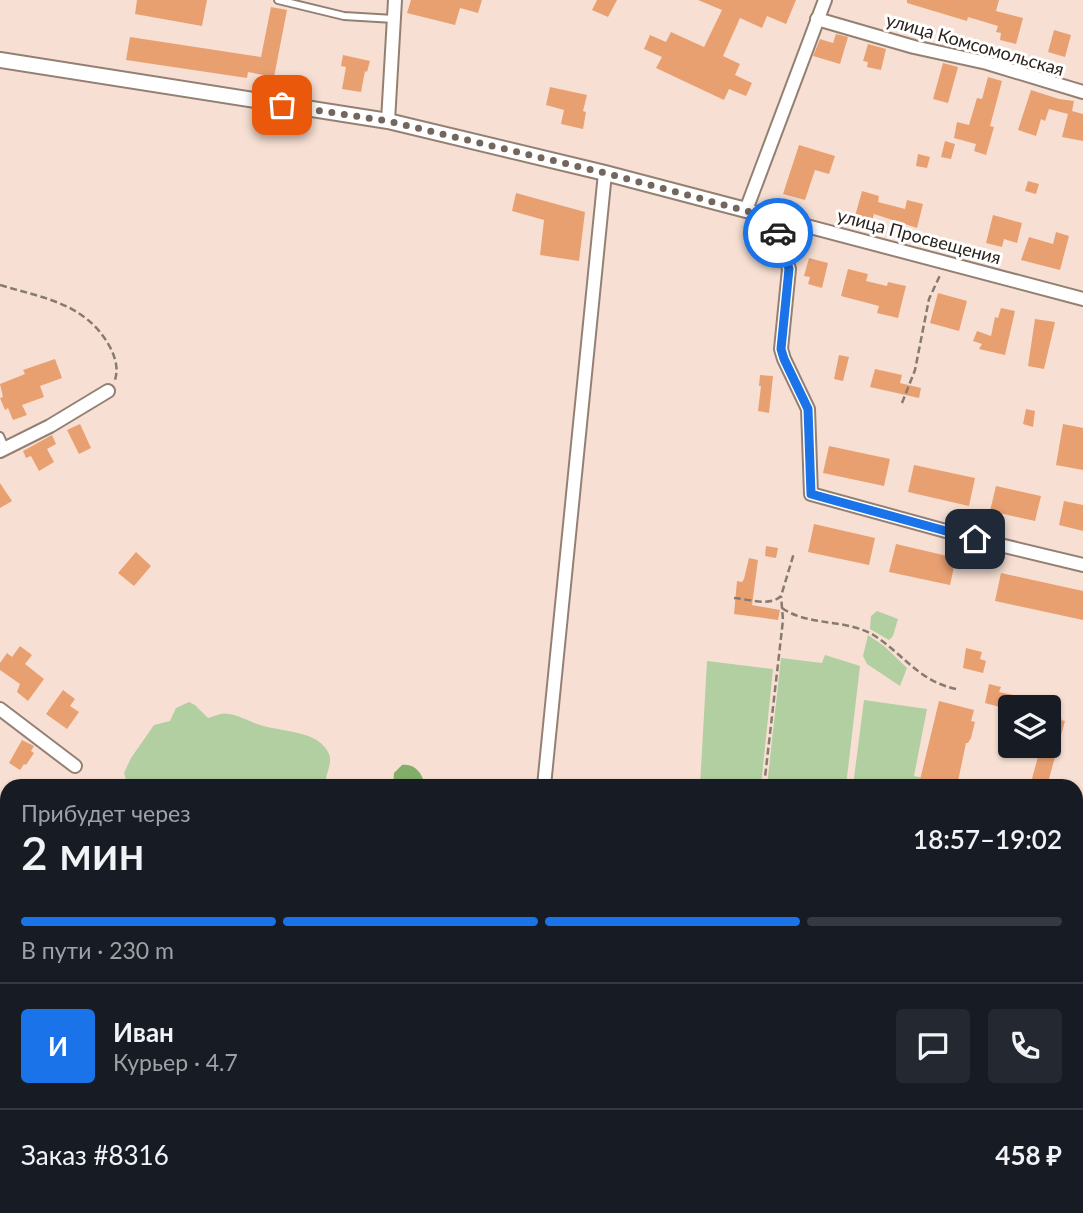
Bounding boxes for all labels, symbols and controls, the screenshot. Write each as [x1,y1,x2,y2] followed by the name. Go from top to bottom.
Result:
[884,8,1067,80] street label: улица Комсомольская
[252,75,312,135] pin
[263,86,301,124] icon: bag
[743,198,813,268] courier
[835,204,1003,268] street label: улица Просвещения
[759,214,797,252] icon: car
[945,509,1005,569] pin
[956,520,994,558] icon: home
[998,695,1061,758] map controls
[998,695,1061,758] button: layers
[21,799,191,827] text: Прибудет через
[913,823,1062,855] text: 18:57–19:02
[21,825,145,880] text: 2 мин
[21,936,174,964] text: В пути · 230 m
[896,1009,970,1083] button: chat
[988,1009,1062,1083] button: phone
[113,1016,174,1048] text: Иван
[48,1030,68,1062] text: И
[113,1048,238,1076] text: Курьер · 4.7
[21,1139,169,1171] text: Заказ #8316
[995,1139,1062,1171] text: 458 ₽

